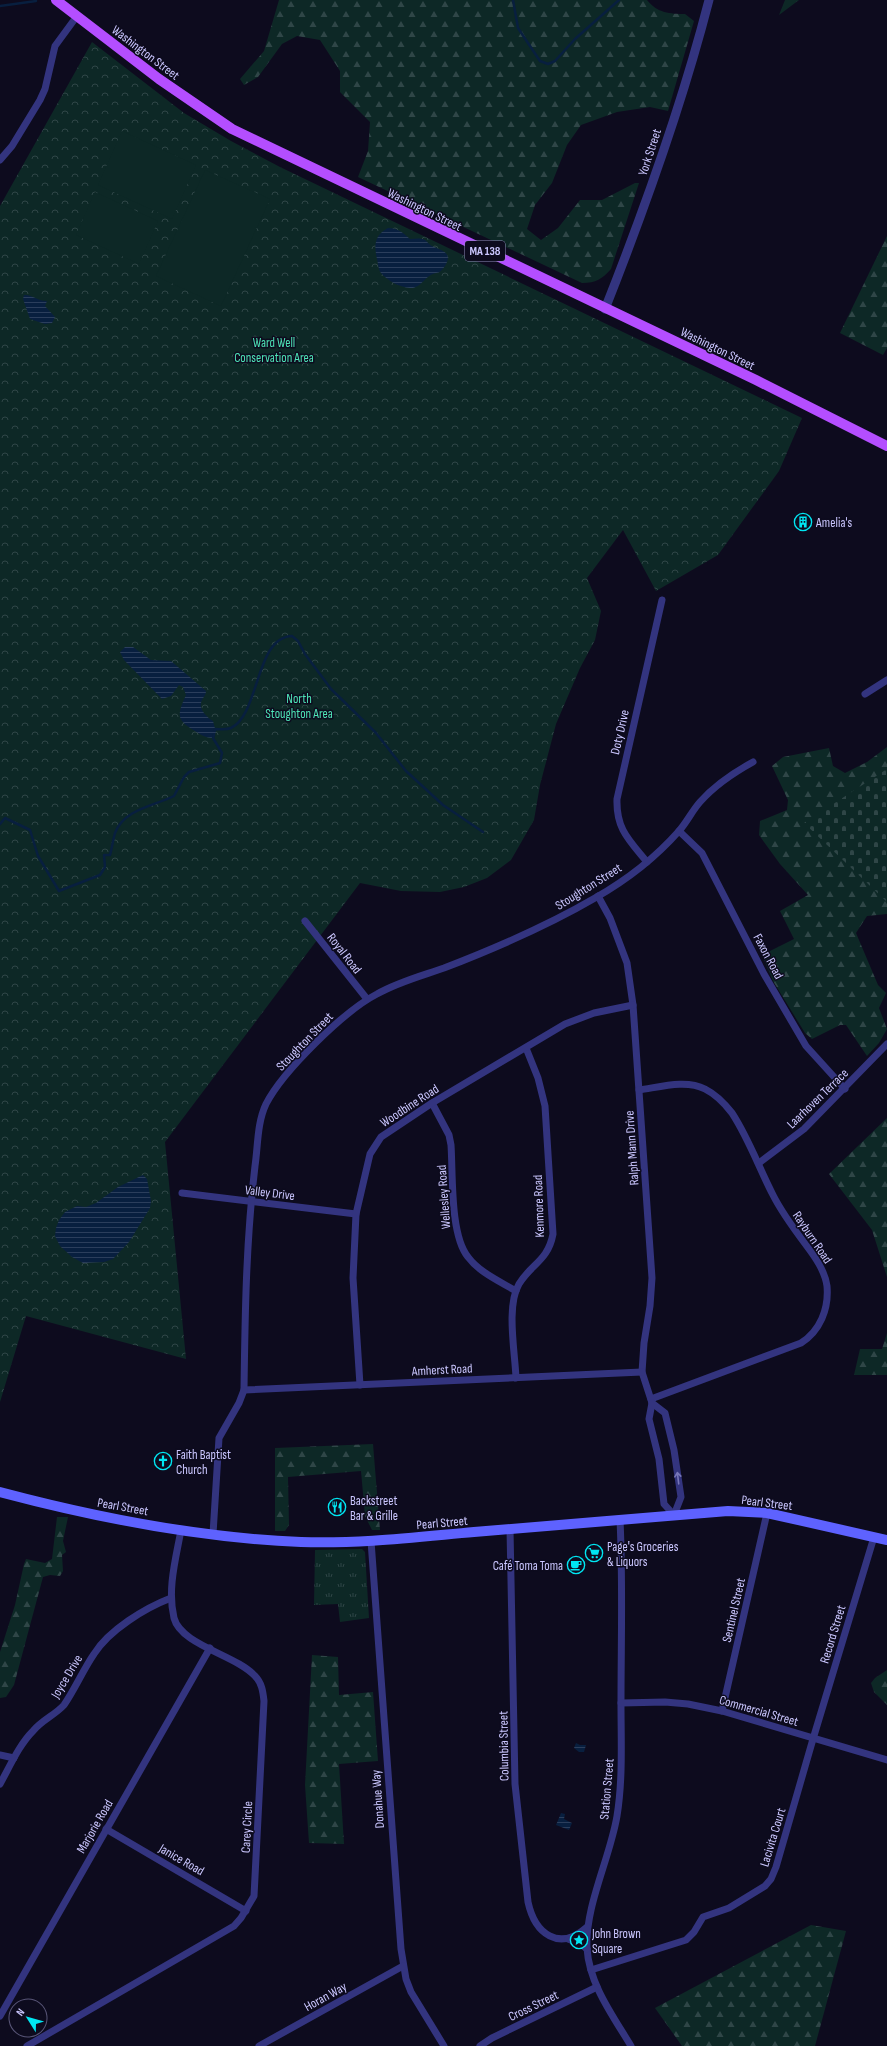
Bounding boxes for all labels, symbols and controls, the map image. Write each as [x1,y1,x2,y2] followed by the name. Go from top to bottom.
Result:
[108,22,182,84] street label: Washington Street
[635,127,665,178] street label: York Street
[385,185,464,235] street label: Washington Street
[465,241,505,261] road number: MA 138
[678,324,757,374] street label: Washington Street
[234,335,314,366] park label: Ward Well Conservation Area
[793,512,813,532] building icon: Amelia's
[815,515,853,531] place label: Amelia's
[265,691,333,722] park label: North Stoughton Area
[607,708,633,756] street label: Doty Drive
[552,860,625,914] street label: Stoughton Street
[323,930,365,977] street label: Royal Road
[750,931,787,982] street label: Faxon Road
[273,1009,337,1074] street label: Stoughton Street
[784,1065,852,1132] street label: Laarhoven Terrace
[377,1081,442,1131] street label: Woodbine Road
[621,1110,643,1186] street label: Ralph Mann Drive
[434,1164,454,1230] street label: Wellesley Road
[530,1174,548,1238] street label: Kenmore Road
[244,1182,296,1204] street label: Valley Drive
[789,1208,835,1267] street label: Rayburn Road
[410,1360,473,1380] street label: Amherst Road
[176,1447,231,1478] place label: Faith Baptist Church
[153,1451,173,1471] church icon: Faith Baptist Church
[675,1472,682,1485] one-way arrow
[740,1492,793,1514] street label: Pearl Street
[350,1493,398,1524] place label: Backstreet Bar & Grille
[96,1495,150,1519] street label: Pearl Street
[327,1497,347,1517] restaurant icon: Backstreet Bar & Grille
[416,1513,468,1533] street label: Pearl Street
[607,1539,679,1570] place label: Page's Groceries & Liquors
[584,1543,604,1563] supermarket icon: Page's Groceries & Liquors
[566,1555,586,1575] cafe icon: Café Toma Toma
[493,1558,563,1574] place label: Café Toma Toma
[719,1576,749,1644] street label: Sentinel Street
[817,1603,849,1665] street label: Record Street
[47,1652,86,1702] street label: Joyce Drive
[717,1692,800,1730] street label: Commercial Street
[495,1711,513,1781] street label: Columbia Street
[596,1758,618,1820] street label: Station Street
[368,1769,388,1829] street label: Donahue Way
[73,1797,117,1856] street label: Marjorie Road
[238,1801,256,1853] street label: Carey Circle
[756,1806,789,1869] street label: Lacivita Court
[155,1840,207,1879] street label: Janice Road
[591,1926,641,1957] place label: John Brown Square
[569,1930,589,1950] place icon: John Brown Square
[301,1979,350,2015] street label: Horan Way
[506,1987,561,2025] street label: Cross Street
[8,1998,48,2038] north arrow
[13,2006,27,2019] text: N

